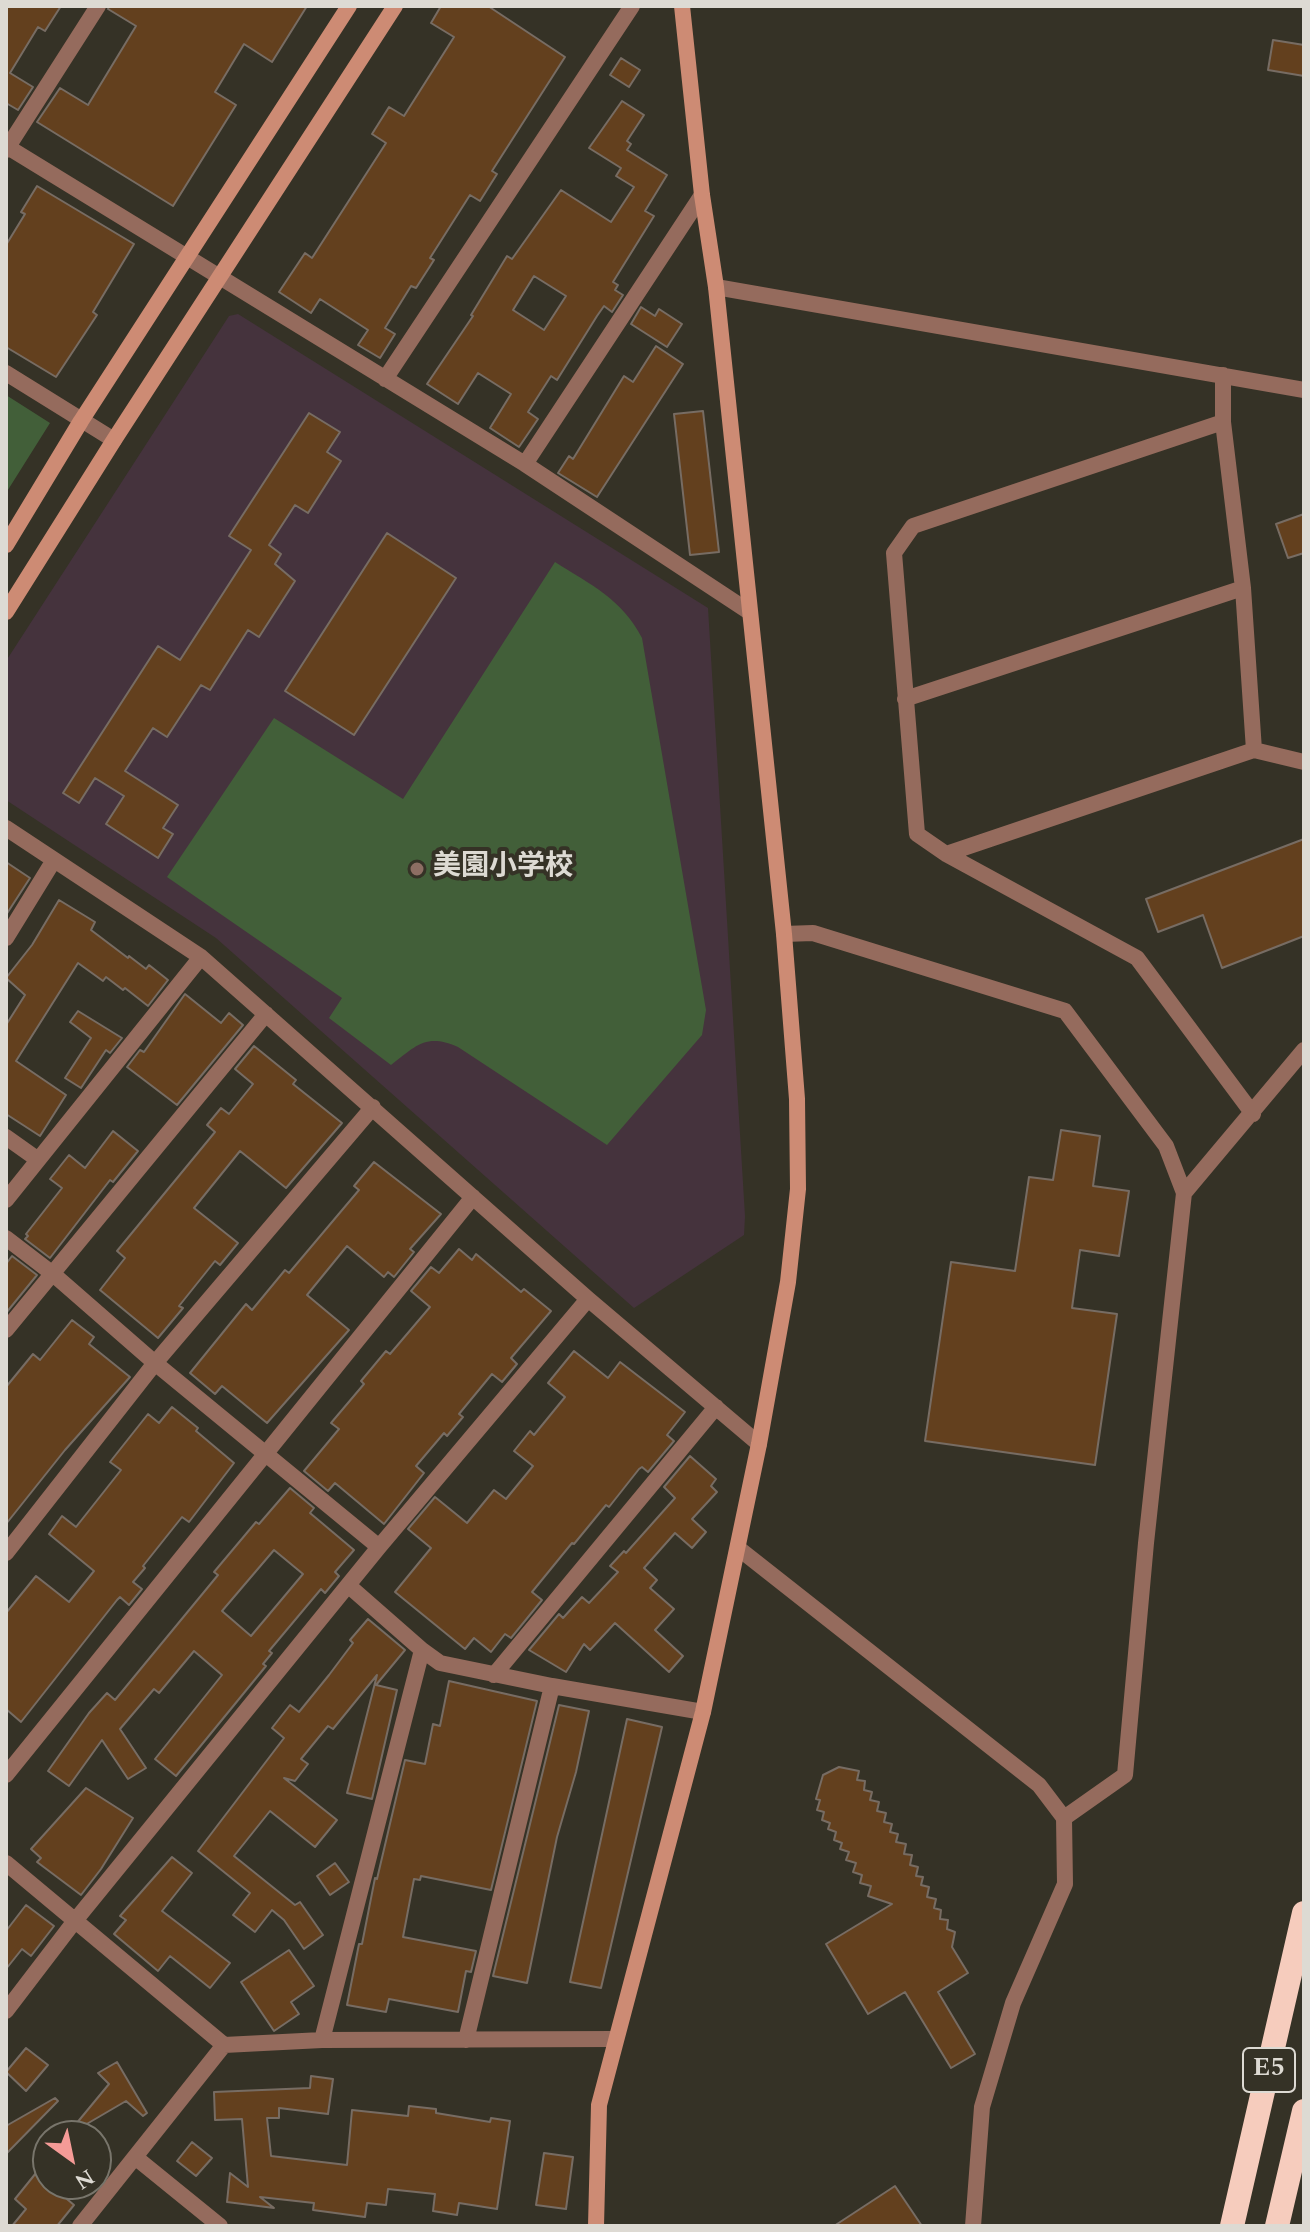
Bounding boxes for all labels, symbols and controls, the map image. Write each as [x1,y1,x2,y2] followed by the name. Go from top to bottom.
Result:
[433,852,573,886] place label: 美園小学校
[408,860,426,878] marker: 美園小学校
[1243,2048,1295,2092] road number: E5
[32,2120,112,2200] north arrow
[68,2160,101,2198] text: N

